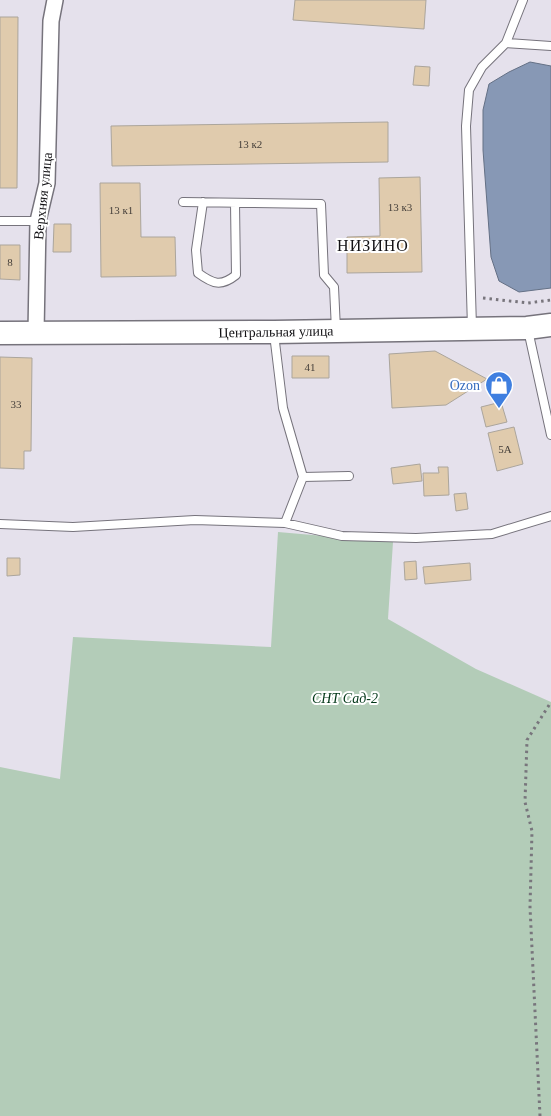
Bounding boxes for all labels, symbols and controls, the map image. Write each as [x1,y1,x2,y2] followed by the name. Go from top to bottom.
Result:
[238,138,262,150] house number: 13 к2
[31,151,55,241] street label: Верхняя улица
[388,201,413,213] house number: 13 к3
[109,204,133,216] house number: 13 к1
[337,237,409,254] district label: НИЗИНО
[7,256,13,268] house number: 8
[218,323,334,341] street label: Центральная улица
[305,361,316,373] house number: 41
[484,370,514,409] shop icon: Ozon
[450,378,480,393] place label: Ozon
[11,398,22,410] house number: 33
[498,443,512,455] house number: 5А
[312,691,378,706] park label: СНТ Сад-2

